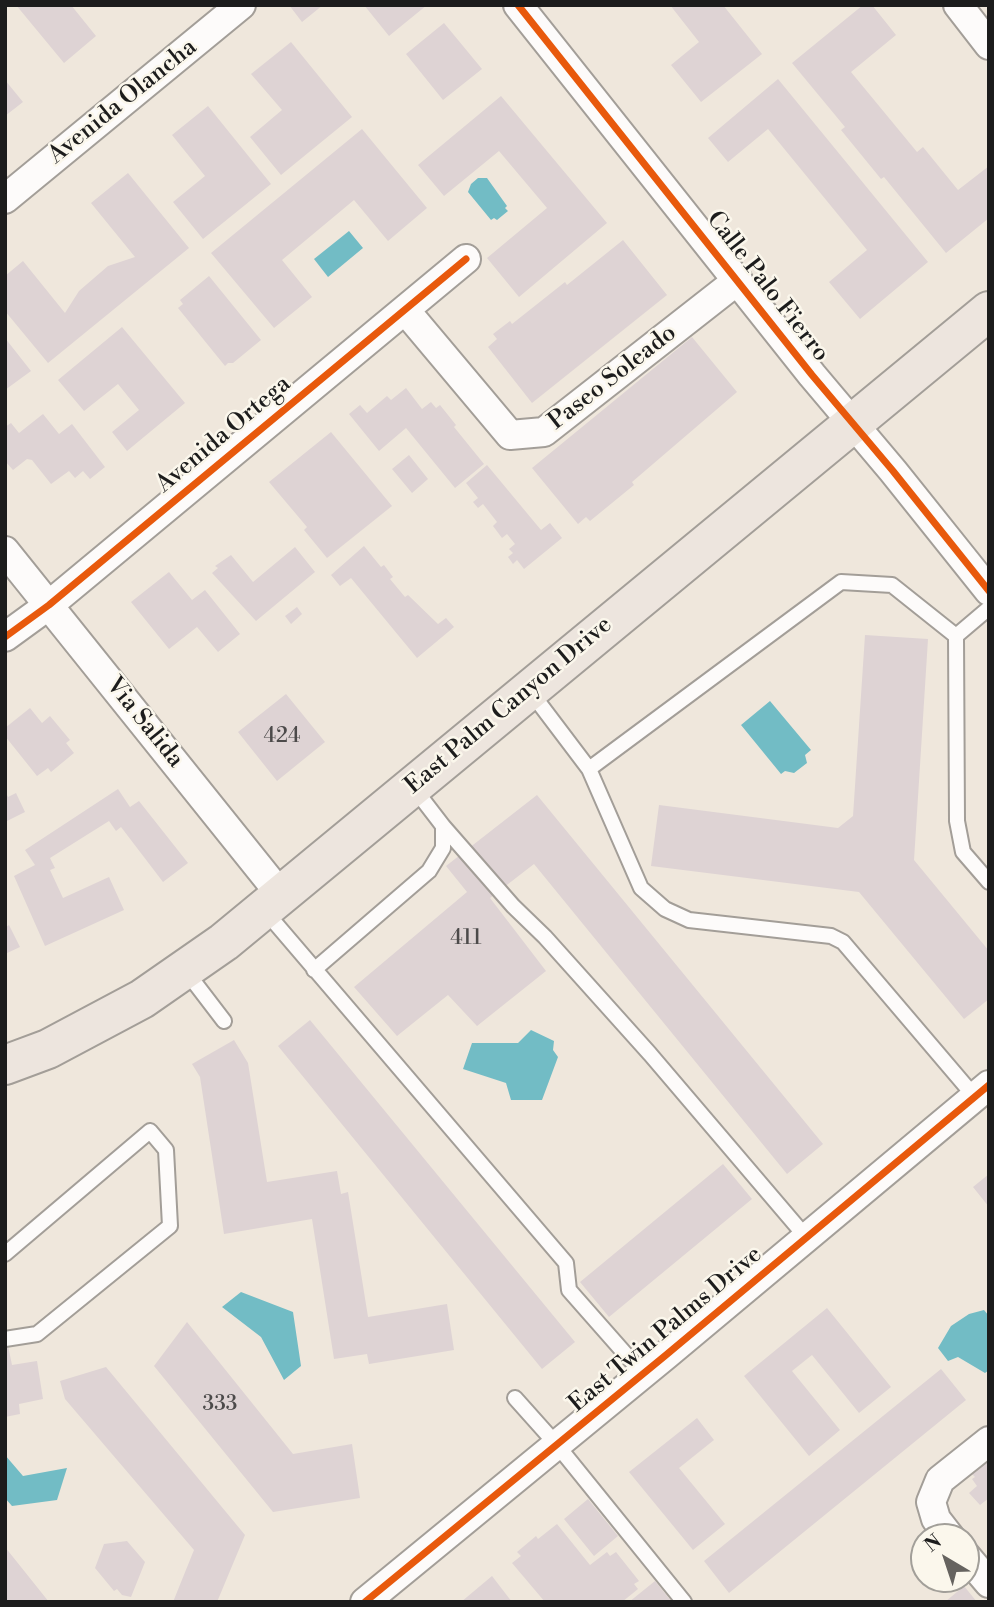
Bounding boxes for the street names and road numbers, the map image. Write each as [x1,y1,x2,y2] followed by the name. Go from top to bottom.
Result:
[43,33,203,171] street label: Avenida Olancha
[699,206,835,368] street label: Calle Palo Fierro
[543,319,683,437] street label: Paseo Soleado
[151,370,297,500] street label: Avenida Ortega
[400,611,618,801] street label: East Palm Canyon Drive
[99,672,189,774] street label: Via Salida
[564,1241,768,1419] street label: East Twin Palms Drive

